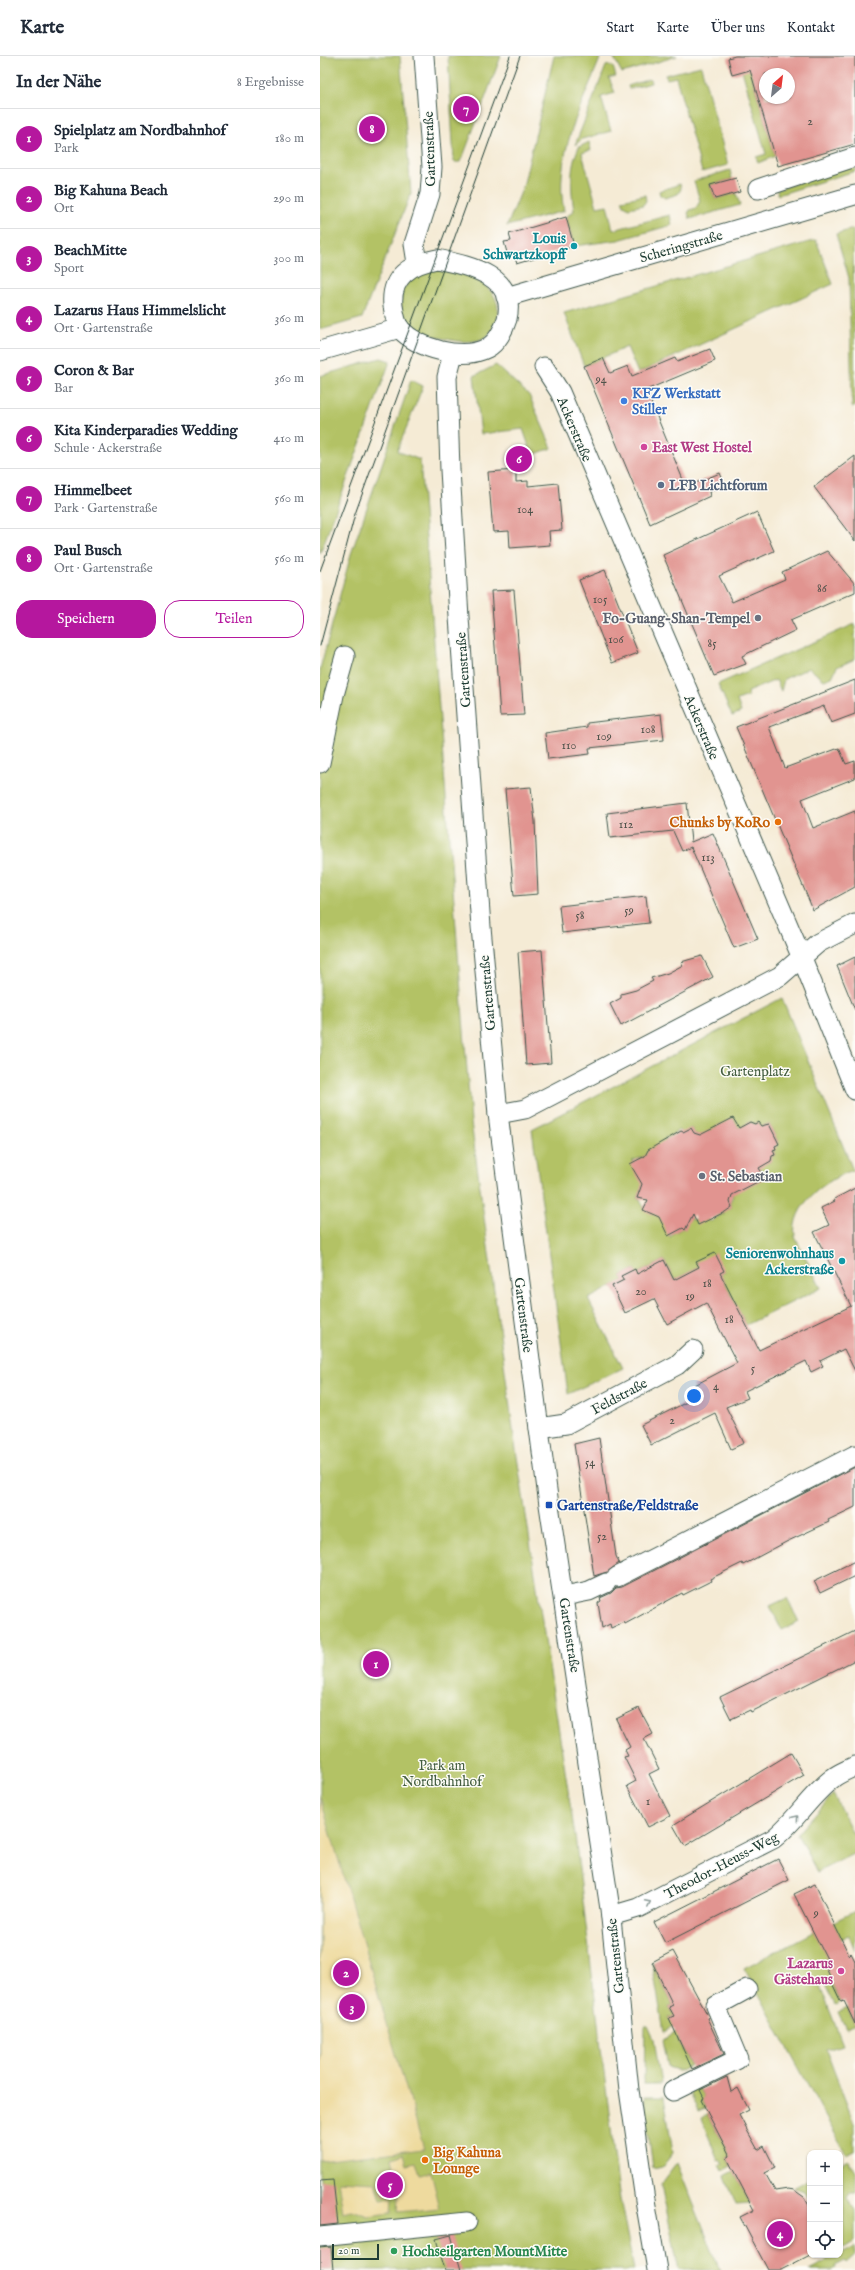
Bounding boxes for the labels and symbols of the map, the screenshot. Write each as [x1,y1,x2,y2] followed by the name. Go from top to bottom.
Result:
[759,68,795,104] north arrow
[453,94,479,124] pin: 7
[420,110,440,187] street label: Gartenstraße
[359,114,385,144] pin: 8
[807,114,813,129] house number: 2
[638,226,725,267] street label: Scheringstraße
[483,230,568,264] place label: Louis Schwartzkopff
[569,241,579,251] marker: Louis Schwartzkopff
[594,372,607,387] house number: 94
[632,385,721,419] place label: KFZ Werkstatt Stiller
[552,393,596,465] street label: Ackerstraße
[619,396,629,406] marker: KFZ Werkstatt Stiller
[652,439,753,457] place label: East West Hostel
[639,442,649,452] marker: East West Hostel
[506,444,532,474] pin: 6
[669,477,768,495] place label: LFB Lichtforum
[656,480,666,490] marker: LFB Lichtforum
[517,502,533,517] house number: 104
[817,581,828,596] house number: 86
[593,592,608,607] house number: 105
[602,610,751,628] place label: Fo-Guang-Shan-Tempel
[753,613,763,623] marker: Fo-Guang-Shan-Tempel
[452,631,476,708] street label: Gartenstraße
[608,632,625,647] house number: 106
[707,636,717,651] house number: 85
[679,691,723,763] street label: Ackerstraße
[640,722,656,737] house number: 108
[596,729,612,744] house number: 109
[562,738,576,753] house number: 110
[670,814,770,832] place label: Chunks by KoRo
[619,817,634,832] house number: 112
[773,817,783,827] marker: Chunks by KoRo
[701,850,715,865] house number: 113
[624,903,634,918] house number: 59
[575,908,585,923] house number: 58
[476,954,500,1031] street label: Gartenstraße
[720,1063,790,1081] park label: Gartenplatz
[710,1168,783,1186] place label: St. Sebastian
[697,1171,707,1181] marker: St. Sebastian
[726,1245,835,1279] place label: Seniorenwohnhaus Ackerstraße
[837,1256,847,1266] marker: Seniorenwohnhaus Ackerstraße
[702,1276,712,1291] house number: 18
[509,1277,537,1354] street label: Gartenstraße
[635,1284,647,1299] house number: 20
[685,1289,695,1304] house number: 19
[724,1312,734,1327] house number: 18
[751,1361,756,1376] house number: 5
[588,1374,651,1419] street label: Feldstraße
[713,1379,719,1394] house number: 4
[684,1386,704,1406] your location
[669,1413,675,1428] house number: 2
[585,1455,595,1470] house number: 54
[557,1497,699,1515] place label: Gartenstraße/Feldstraße
[544,1500,554,1510] marker: Gartenstraße/Feldstraße
[597,1529,607,1544] house number: 52
[554,1596,584,1674] street label: Gartenstraße
[363,1649,389,1679] pin: 1
[402,1757,485,1791] park label: Park am Nordbahnhof
[646,1794,650,1809] house number: 1
[791,1816,798,1823] one-way arrow
[661,1828,782,1904] street label: Theodor-Heuss-Weg
[643,1900,651,1908] one-way arrow
[812,1906,819,1921] house number: 9
[603,1917,629,1994] street label: Gartenstraße
[774,1955,833,1989] place label: Lazarus Gästehaus
[333,1958,359,1988] pin: 2
[836,1966,846,1976] marker: Lazarus Gästehaus
[339,1992,365,2022] pin: 3
[433,2144,502,2178] place label: Big Kahuna Lounge
[420,2155,430,2165] marker: Big Kahuna Lounge
[377,2170,403,2200] pin: 5
[767,2219,793,2249] pin: 4
[332,2242,379,2261] scale bar
[402,2243,568,2261] place label: Hochseilgarten MountMitte
[389,2246,399,2256] marker: Hochseilgarten MountMitte

